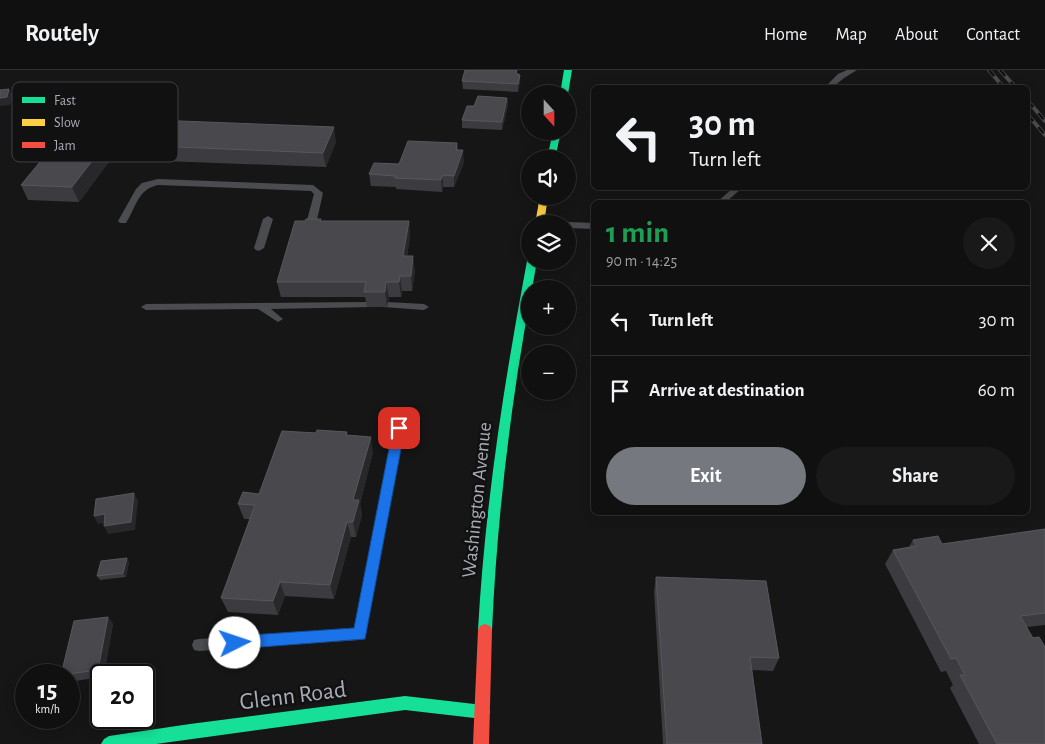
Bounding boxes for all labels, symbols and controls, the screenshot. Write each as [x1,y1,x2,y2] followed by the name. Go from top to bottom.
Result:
[25,22,99,46] text: Routely
[764,26,807,44] text: Home
[835,26,867,44] text: Map
[895,26,938,44] text: About
[966,26,1020,44] text: Contact
[12,82,178,162] legend
[521,85,576,140] north arrow
[521,85,576,400] map controls
[54,94,76,108] text: Fast
[606,105,671,170] icon: left
[689,107,756,142] text: 30 m
[54,116,81,130] text: Slow
[54,139,76,153] text: Jam
[689,148,761,170] text: Turn left
[521,150,576,205] button: sound
[521,215,576,270] button: layers
[963,217,1015,269] button: close
[606,218,669,248] text: 1 min
[606,253,677,269] text: 90 m · 14:25
[521,280,576,335] button: +
[606,307,634,335] icon: left
[649,311,713,330] text: Turn left
[979,311,1015,330] text: 30 m
[521,345,576,400] button: −
[606,377,634,405] icon: arrive
[649,381,805,400] text: Arrive at destination
[978,381,1015,400] text: 60 m
[378,407,420,449] pin
[385,414,413,442] icon: arrive
[459,421,495,579] street label: Washington Avenue
[606,447,806,505] button: Exit
[816,447,1015,505] button: Share
[208,616,260,668] position arrow
[90,664,155,729] speed limit sign: 20
[38,678,57,703] text: 15
[238,678,348,714] street label: Glenn Road
[35,703,60,715] text: km/h

